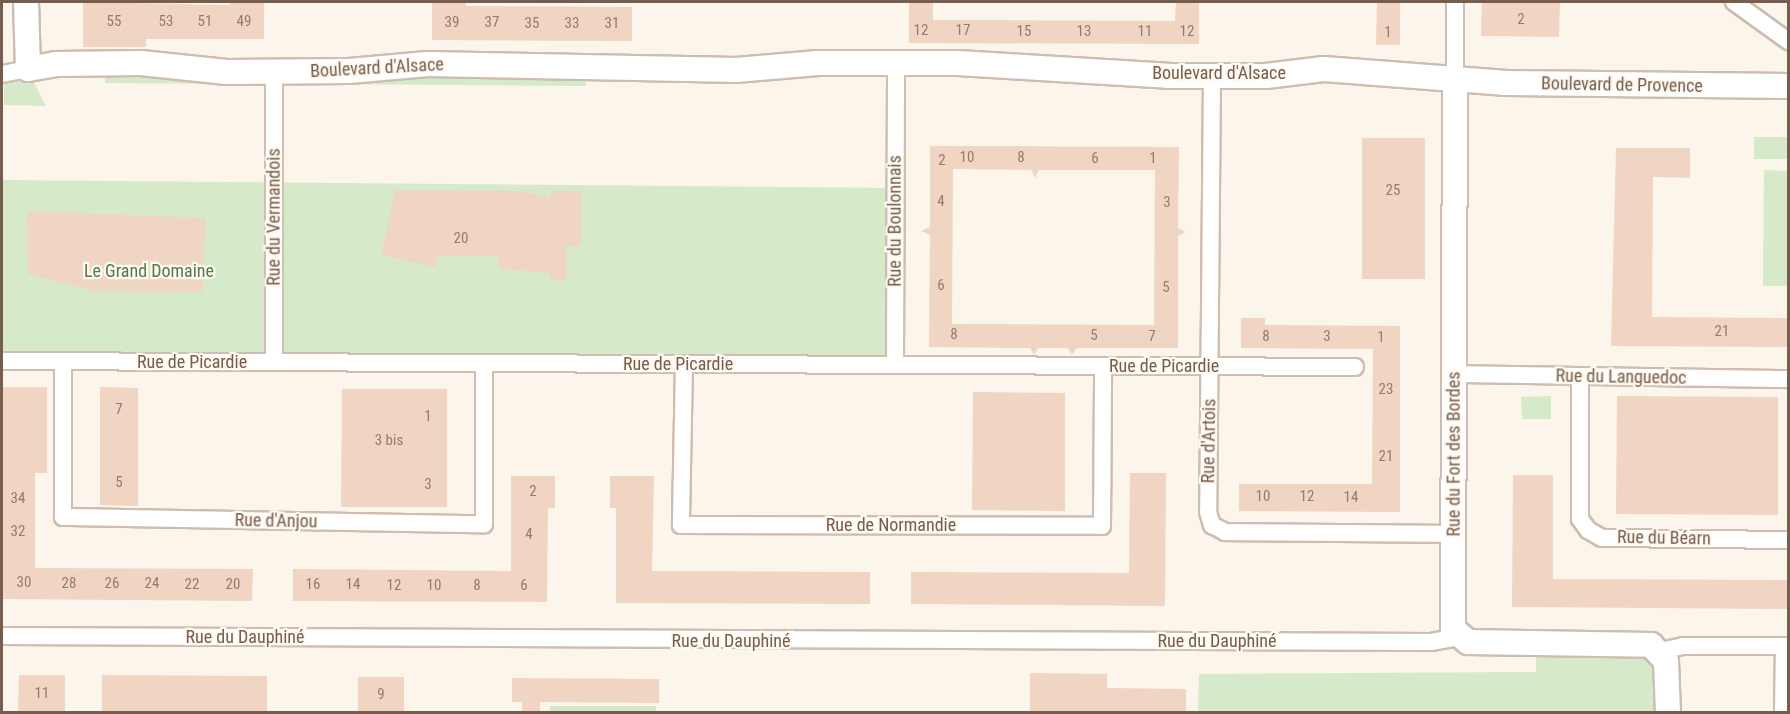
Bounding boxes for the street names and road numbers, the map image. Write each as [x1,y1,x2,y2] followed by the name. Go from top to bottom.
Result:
[310,54,444,82] street label: Boulevard d'Alsace
[1152,62,1286,84] street label: Boulevard d'Alsace
[1541,73,1703,97] street label: Boulevard de Provence
[263,148,285,286] street label: Rue du Vermandois
[884,155,906,287] street label: Rue du Boulonnais
[137,351,247,373] street label: Rue de Picardie
[623,353,733,375] street label: Rue de Picardie
[1109,355,1219,377] street label: Rue de Picardie
[1555,365,1687,389] street label: Rue du Languedoc
[1443,372,1465,536] street label: Rue du Fort des Bordes
[1197,398,1221,484] street label: Rue d'Artois
[234,509,318,533] street label: Rue d'Anjou
[826,514,956,536] street label: Rue de Normandie
[1617,526,1711,550] street label: Rue du Béarn
[185,626,305,648] street label: Rue du Dauphiné
[671,630,791,652] street label: Rue du Dauphiné
[1157,630,1277,652] street label: Rue du Dauphiné

